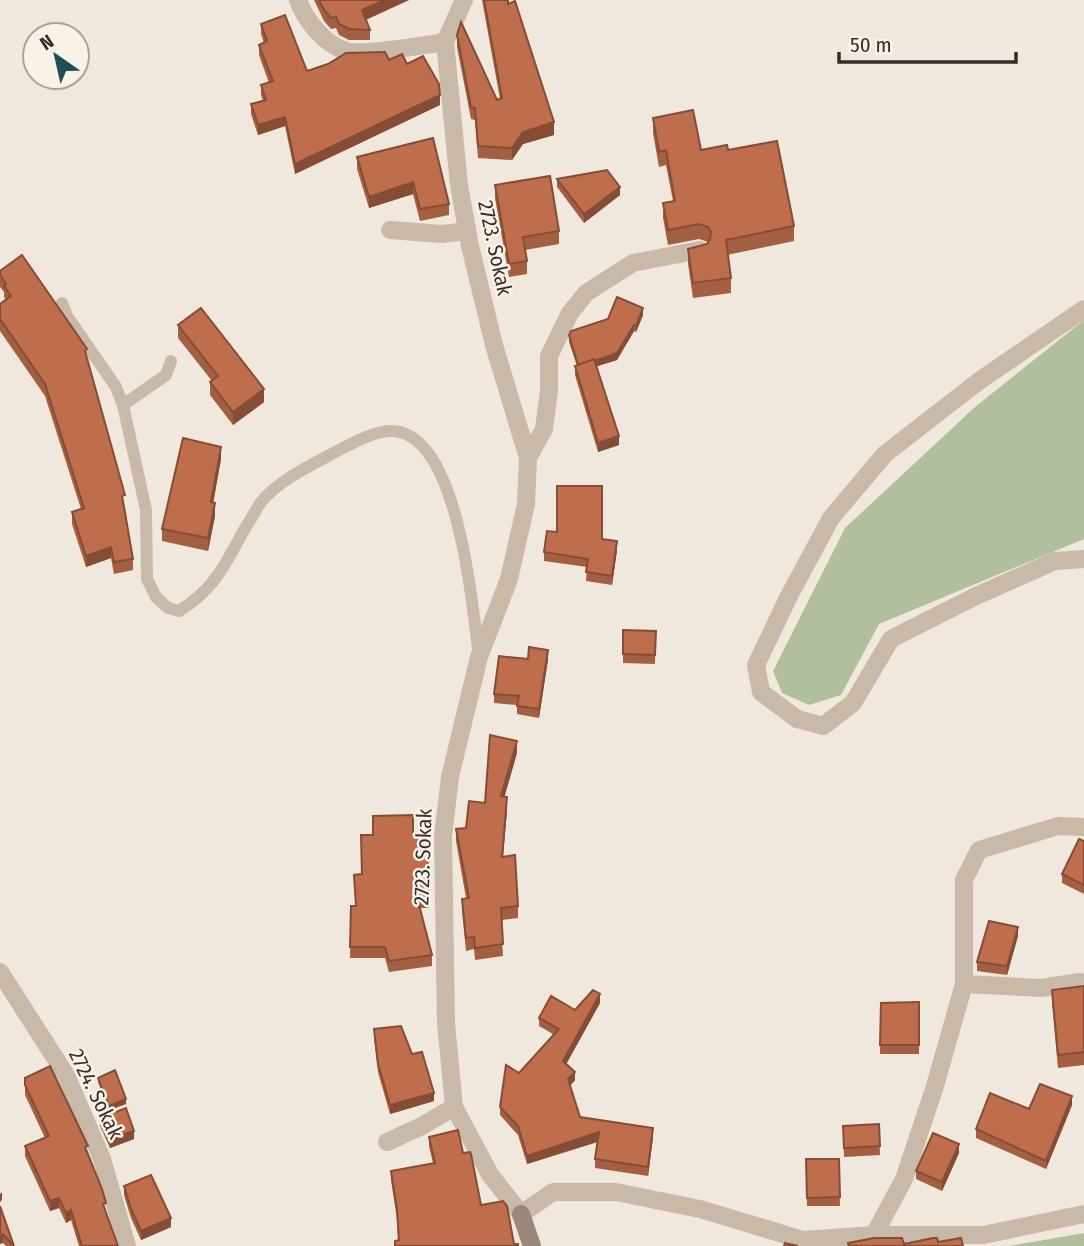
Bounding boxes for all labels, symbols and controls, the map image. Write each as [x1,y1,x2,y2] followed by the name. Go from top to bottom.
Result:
[21,21,91,91] north arrow
[839,21,1016,65] scale bar
[36,30,58,55] text: N
[850,32,892,58] text: 50 m
[472,198,518,298] street label: 2723. Sokak
[408,808,438,906] street label: 2723. Sokak
[63,1045,129,1143] street label: 2724. Sokak

